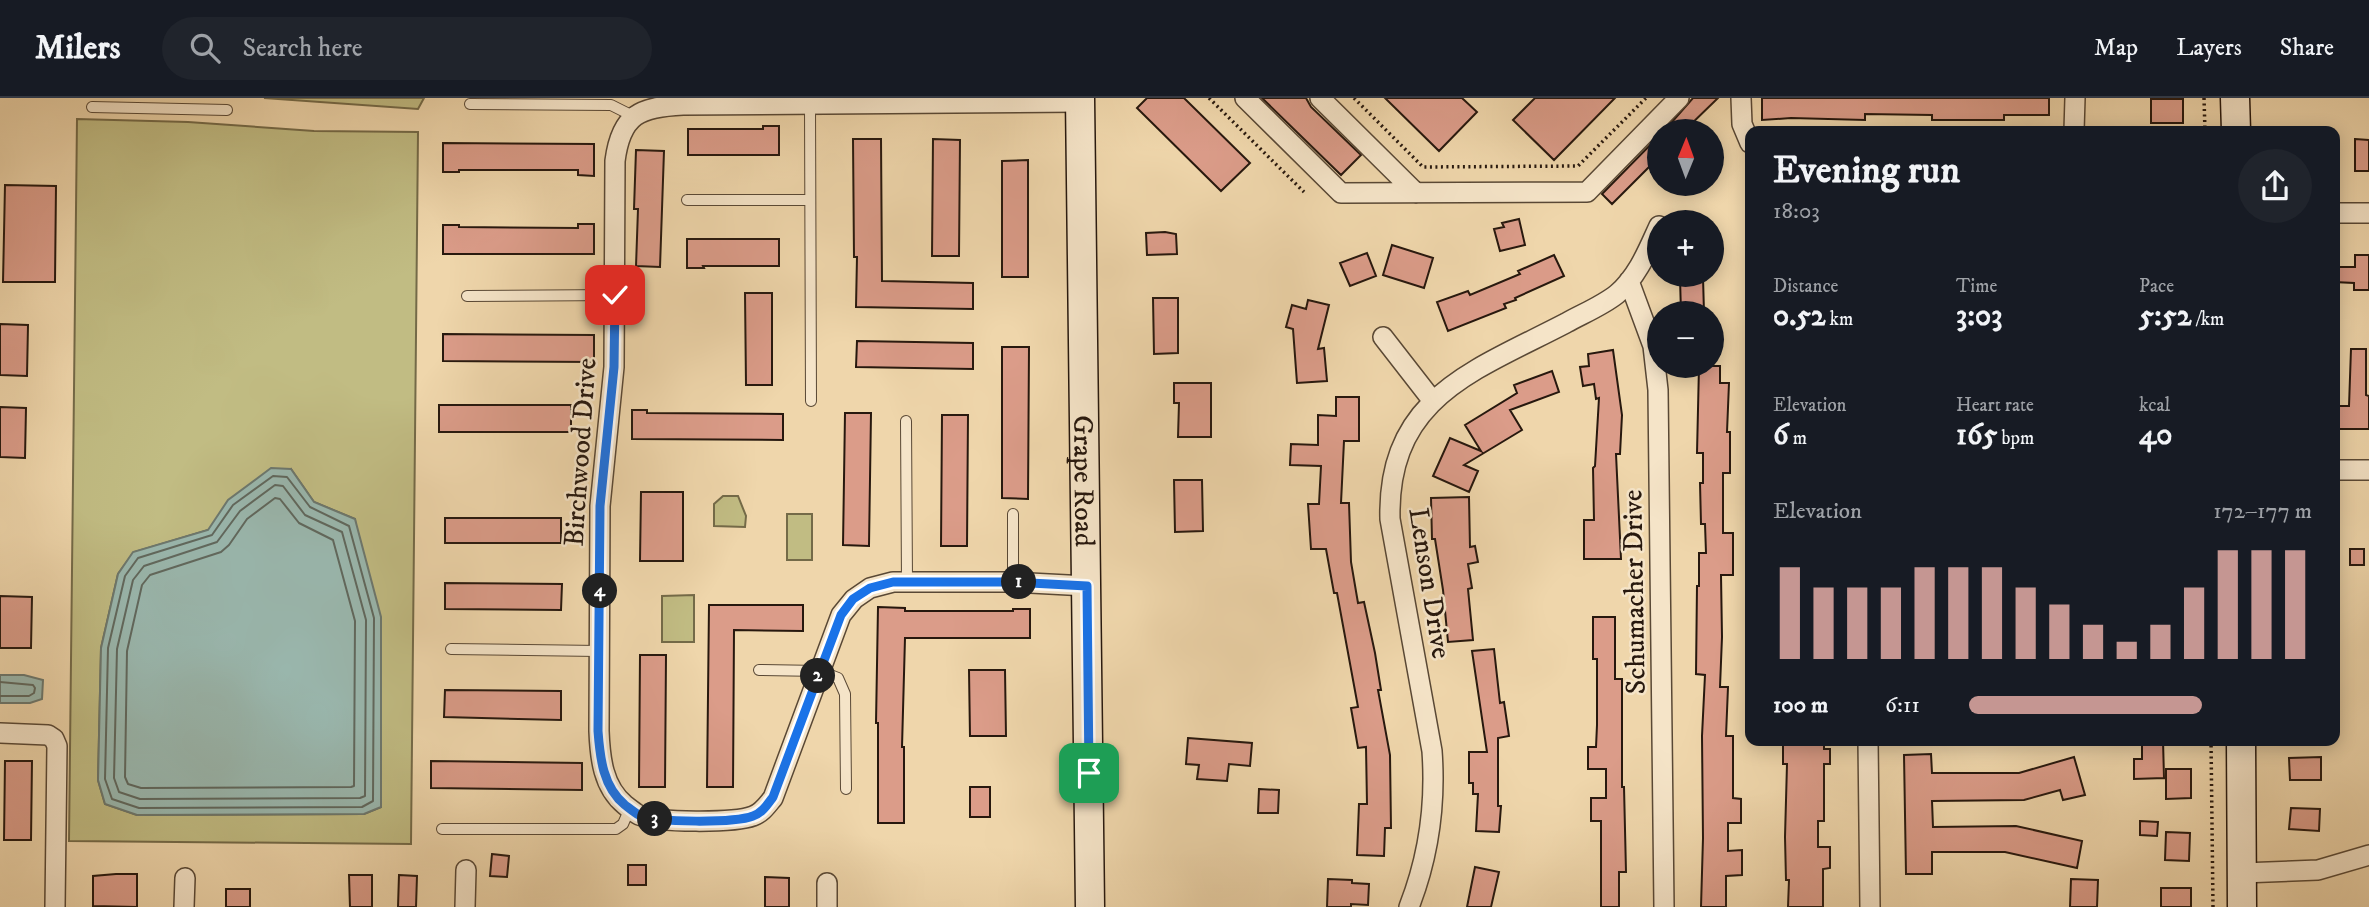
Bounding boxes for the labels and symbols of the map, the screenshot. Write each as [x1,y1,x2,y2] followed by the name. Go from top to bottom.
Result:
[1647,119,1724,196] north arrow
[585,265,645,325] pin
[556,357,605,548] street label: Birchwood Drive
[1065,415,1102,547] street label: Grape Road
[1615,489,1654,695] street label: Schumacher Drive
[1400,505,1459,661] street label: Lenson Drive
[1002,564,1036,600] pin: 1
[582,574,618,608] pin: 4
[800,658,836,694] pin: 2
[1059,743,1119,803] pin
[638,802,672,836] pin: 3

